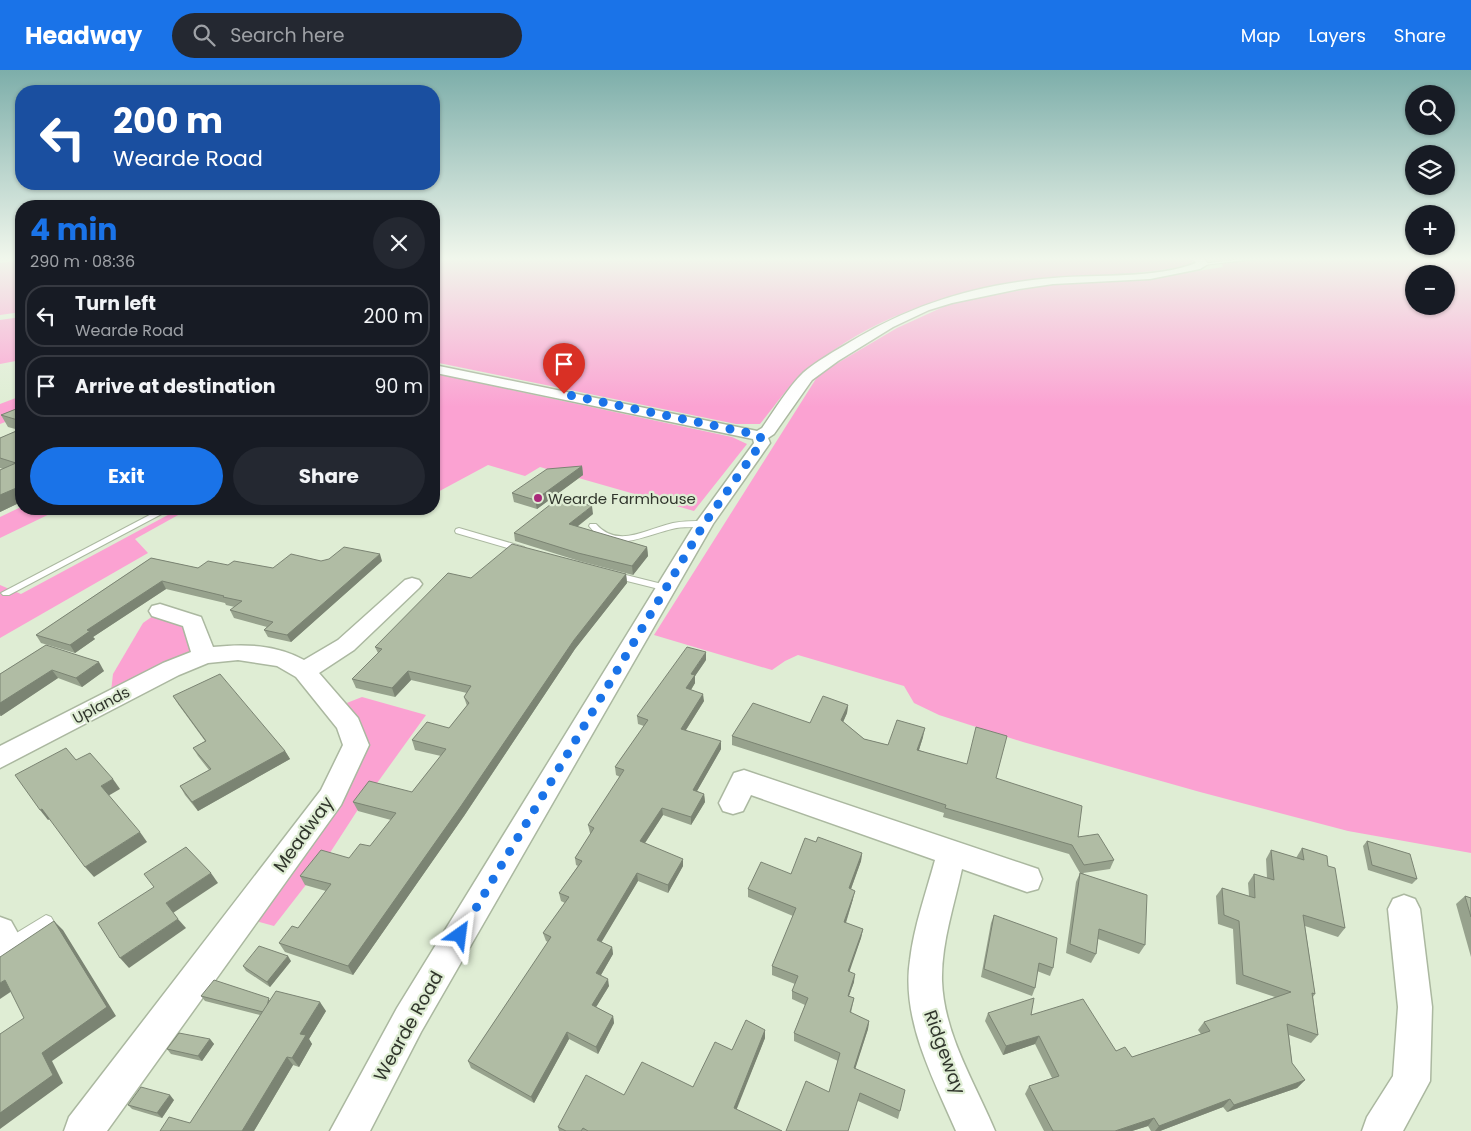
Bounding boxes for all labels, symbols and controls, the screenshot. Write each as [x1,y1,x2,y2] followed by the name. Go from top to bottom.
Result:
[172,13,522,58] search box
[25,19,142,52] text: Headway
[190,21,218,49] icon: search
[230,22,345,49] text: Search here
[1241,23,1281,48] text: Map
[1309,23,1366,48] text: Layers
[1394,23,1446,48] text: Share
[1405,85,1455,315] map controls
[1405,85,1455,135] button: search
[113,96,223,145] text: 200 m
[30,105,95,170] icon: left
[113,143,263,174] text: Wearde Road
[1405,145,1455,195] button: layers
[1405,205,1455,255] button: +
[30,208,118,251] text: 4 min
[373,217,425,269] button: close
[30,250,135,273] text: 290 m · 08:36
[1405,265,1455,315] button: −
[75,290,156,317] text: Turn left
[32,302,60,330] icon: left
[364,303,423,330] text: 200 m
[75,319,184,342] text: Wearde Road
[543,343,585,394] pin
[550,350,578,378] icon: arrive
[32,372,60,400] icon: arrive
[75,373,276,400] text: Arrive at destination
[374,373,423,400] text: 90 m
[30,447,223,505] button: Exit
[233,447,425,505] button: Share
[548,488,696,509] place label: Wearde Farmhouse
[532,492,544,504] marker: Wearde Farmhouse
[69,681,133,729] street label: Uplands
[267,791,339,877] street label: Meadway
[433,908,485,960] position arrow
[367,966,449,1086] street label: Wearde Road
[918,1006,972,1098] street label: Ridgeway

